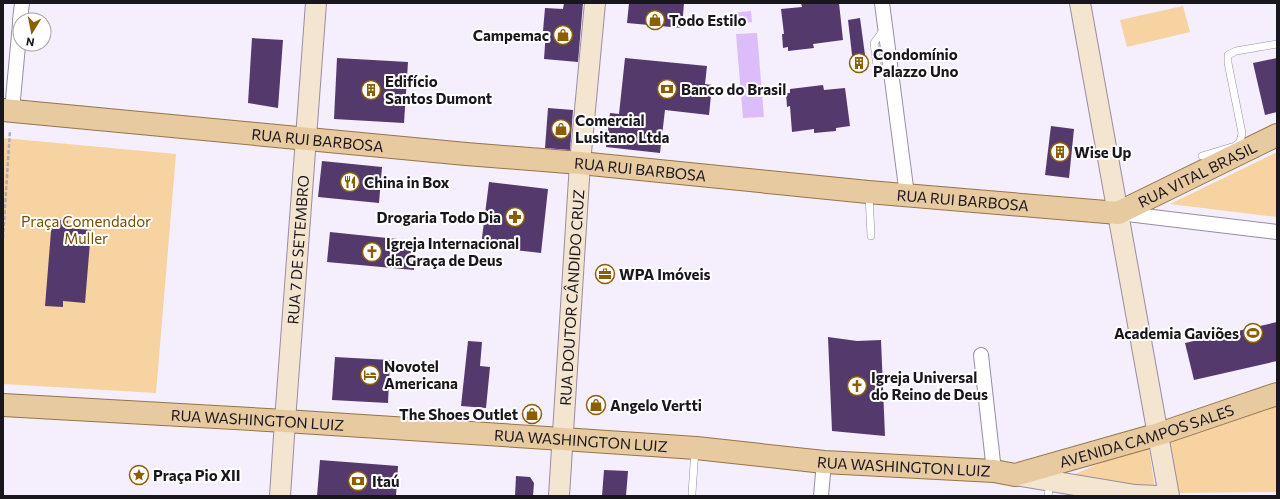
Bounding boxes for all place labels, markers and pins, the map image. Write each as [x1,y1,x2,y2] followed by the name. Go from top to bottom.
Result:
[644,9,666,31] shop icon: Todo Estilo
[669,11,746,29] place label: Todo Estilo
[552,24,574,46] shop icon: Campemac
[473,26,549,44] place label: Campemac
[873,45,958,80] place label: Condomínio Palazzo Uno
[848,52,870,74] building icon: Condomínio Palazzo Uno
[385,72,492,107] place label: Edifício Santos Dumont
[656,78,678,100] bank icon: Banco do Brasil
[360,79,382,101] building icon: Edifício Santos Dumont
[681,80,786,98] place label: Banco do Brasil
[575,111,670,146] place label: Comercial Lusitano Ltda
[550,118,572,140] shop icon: Comercial Lusitano Ltda
[1049,141,1071,163] building icon: Wise Up
[1074,143,1132,161] place label: Wise Up
[339,171,361,193] restaurant icon: China in Box
[364,173,450,191] place label: China in Box
[504,206,526,228] pharmacy icon: Drogaria Todo Dia
[377,208,501,226] place label: Drogaria Todo Dia
[386,234,519,269] place label: Igreja Internacional da Graça de Deus
[361,241,383,263] church icon: Igreja Internacional da Graça de Deus
[594,263,616,285] office icon: WPA Imóveis
[619,265,711,283] place label: WPA Imóveis
[1242,322,1264,344] sports icon: Academia Gaviões
[1114,324,1239,342] place label: Academia Gaviões
[384,357,458,392] place label: Novotel Americana
[359,364,381,386] hotel icon: Novotel Americana
[871,368,988,403] place label: Igreja Universal do Reino de Deus
[846,375,868,397] church icon: Igreja Universal do Reino de Deus
[585,394,607,416] shop icon: Angelo Vertti
[610,396,702,414] place label: Angelo Vertti
[521,403,543,425] shop icon: The Shoes Outlet
[399,405,518,423] place label: The Shoes Outlet
[128,464,150,486] place icon: Praça Pio XII
[153,466,241,484] place label: Praça Pio XII
[347,470,369,492] bank icon: Itaú
[372,472,400,490] place label: Itaú

